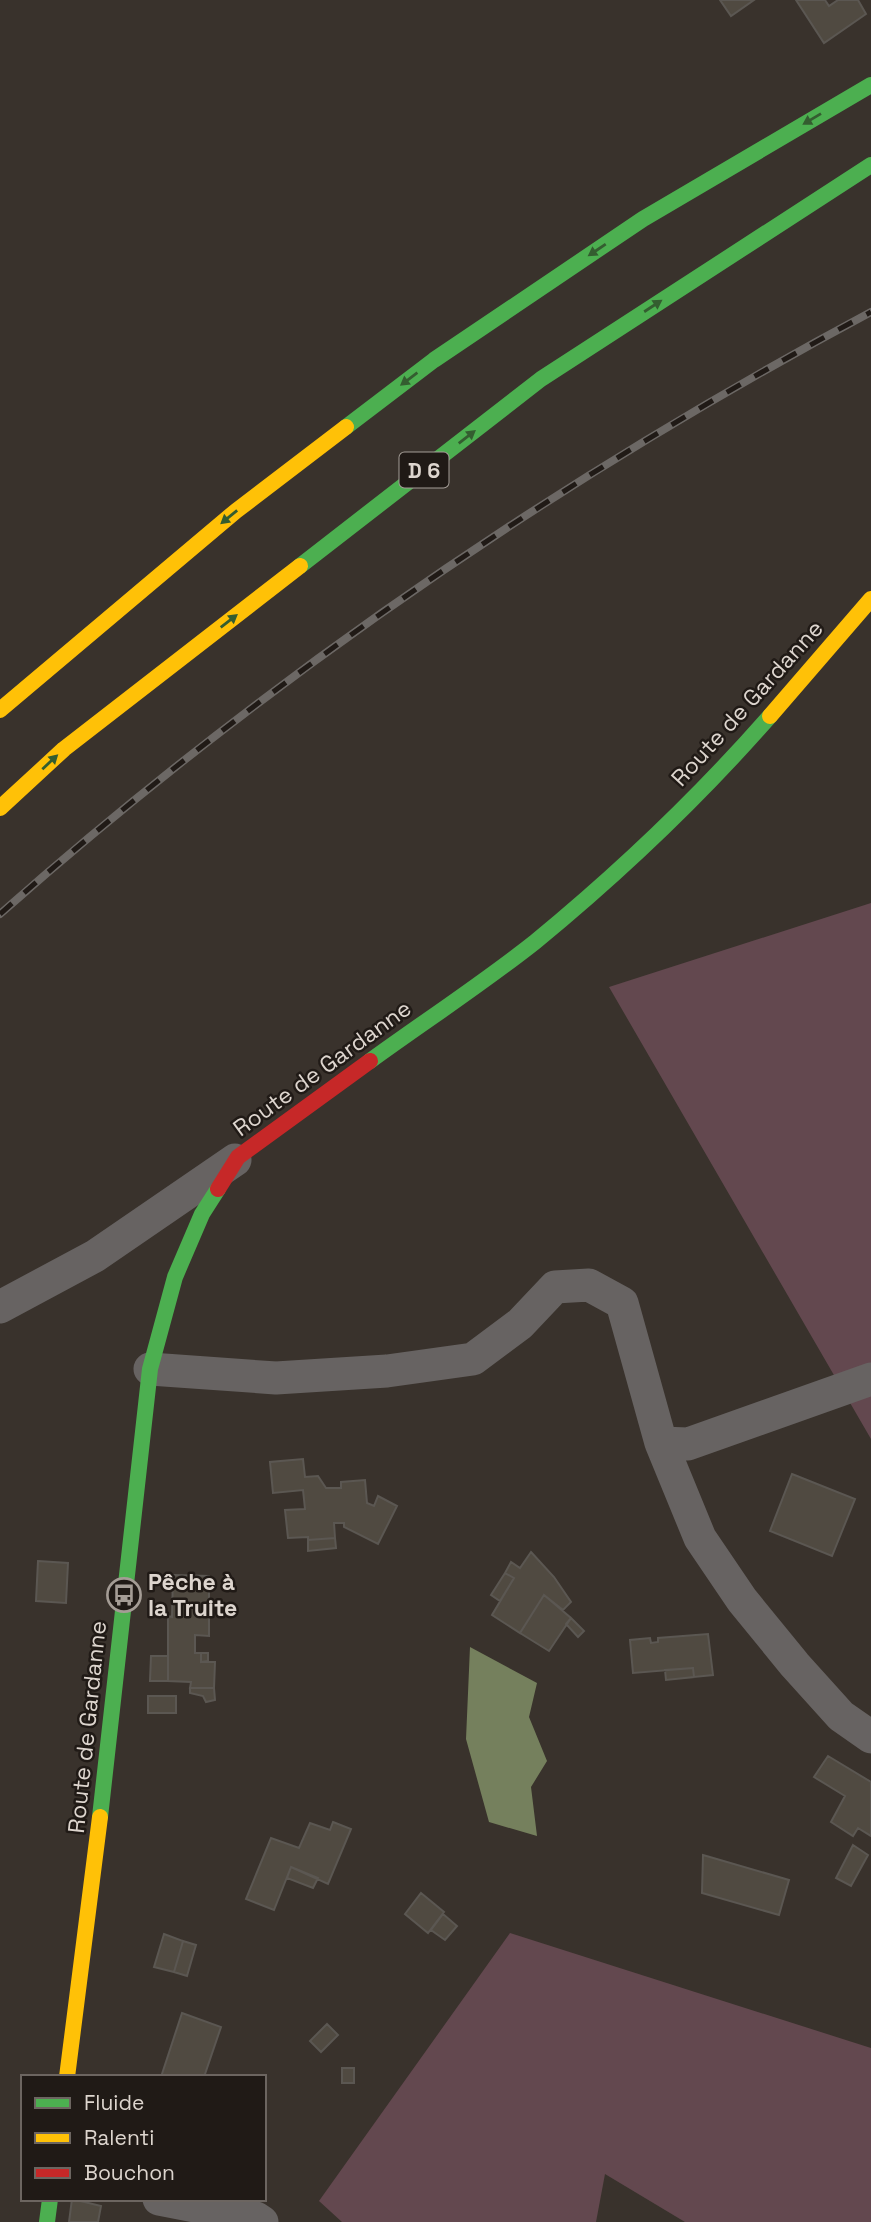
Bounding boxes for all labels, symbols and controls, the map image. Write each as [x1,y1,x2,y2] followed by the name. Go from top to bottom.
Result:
[802,113,822,125] one-way arrow
[588,243,606,257] one-way arrow
[643,300,663,313] one-way arrow
[400,371,418,385] one-way arrow
[458,430,476,444] one-way arrow
[400,452,448,488] road number: D 6
[220,510,238,525] one-way arrow
[664,614,830,792] street label: Route de Gardanne
[220,615,238,629] one-way arrow
[41,754,59,770] one-way arrow
[227,993,417,1143] street label: Route de Gardanne
[148,1567,237,1623] place label: Pêche à la Truite
[105,1576,143,1614] bus stop icon: Pêche à la Truite
[61,1619,113,1835] street label: Route de Gardanne
[21,2075,266,2201] legend
[84,2089,144,2116] text: Fluide
[84,2124,154,2151] text: Ralenti
[84,2159,175,2186] text: Bouchon

